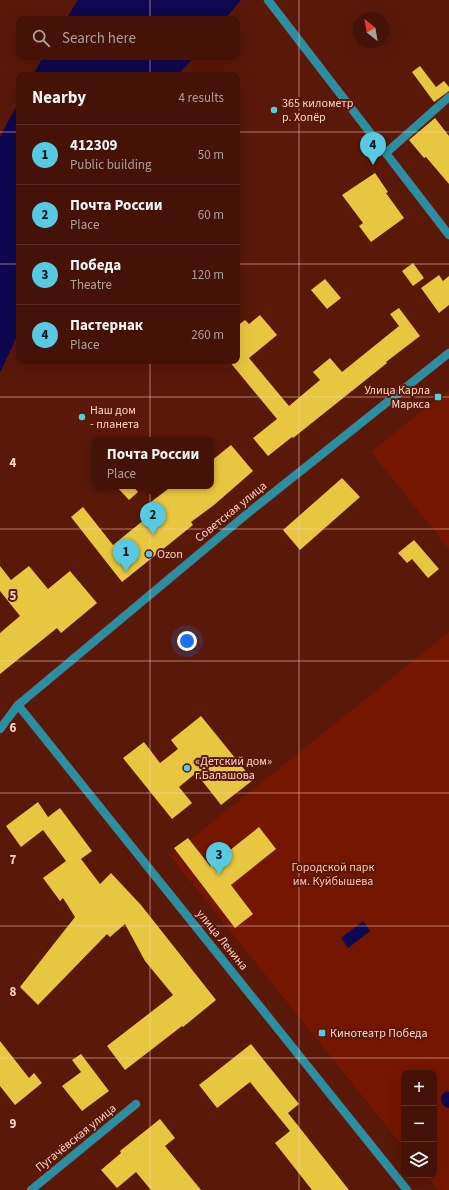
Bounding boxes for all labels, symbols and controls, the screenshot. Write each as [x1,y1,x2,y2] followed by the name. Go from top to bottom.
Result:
[353,12,389,48] north arrow
[16,16,240,60] search box
[30,27,52,49] icon: search
[62,28,136,49] text: Search here
[32,86,86,110] text: Nearby
[179,89,224,107] text: 4 results
[282,95,354,126] place label: 365 километр р. Хопёр
[269,105,279,115] marker: 365 километр р. Хопёр
[360,132,386,165] pin: 4
[70,135,118,156] text: 412309
[42,146,48,164] text: 1
[198,146,224,164] text: 50 m
[70,156,152,174] text: Public building
[70,195,163,216] text: Почта России
[42,206,48,224] text: 2
[198,206,224,224] text: 60 m
[70,216,99,234] text: Place
[70,255,121,276] text: Победа
[42,266,48,284] text: 3
[191,266,224,284] text: 120 m
[70,276,112,294] text: Theatre
[70,315,143,336] text: Пастернак
[42,326,48,344] text: 4
[191,326,224,344] text: 260 m
[70,336,99,354] text: Place
[364,382,430,413] place label: Улица Карла Маркса
[433,392,443,402] marker: Улица Карла Маркса
[90,402,139,433] place label: Наш дом - планета
[77,412,87,422] marker: Наш дом - планета
[92,437,214,489] popup
[107,444,199,465] text: Почта России
[10,454,17,472] text: 4
[107,465,136,483] text: Place
[191,478,271,546] street label: Советская улица
[140,502,166,535] pin: 2
[113,539,139,572] pin: 1
[157,546,183,563] place label: Ozon
[144,549,154,559] marker: Ozon
[10,587,17,605] text: 5
[177,631,197,651] your location
[10,719,17,737] text: 6
[195,753,272,784] place label: «Детский дом» г.Балашова
[182,763,192,773] marker: «Детский дом» г.Балашова
[206,842,232,875] pin: 3
[10,851,17,869] text: 7
[292,859,375,890] park label: Городской парк им. Куйбышева
[192,906,252,974] street label: улица Ленина
[10,983,17,1001] text: 8
[330,1025,428,1042] place label: Кинотеатр Победа
[317,1028,327,1038] marker: Кинотеатр Победа
[401,1070,437,1178] map controls
[401,1070,437,1106] button: +
[32,1100,120,1176] street label: Пугачёвская улица
[401,1106,437,1142] button: −
[10,1115,17,1133] text: 9
[401,1142,437,1178] button: layers

